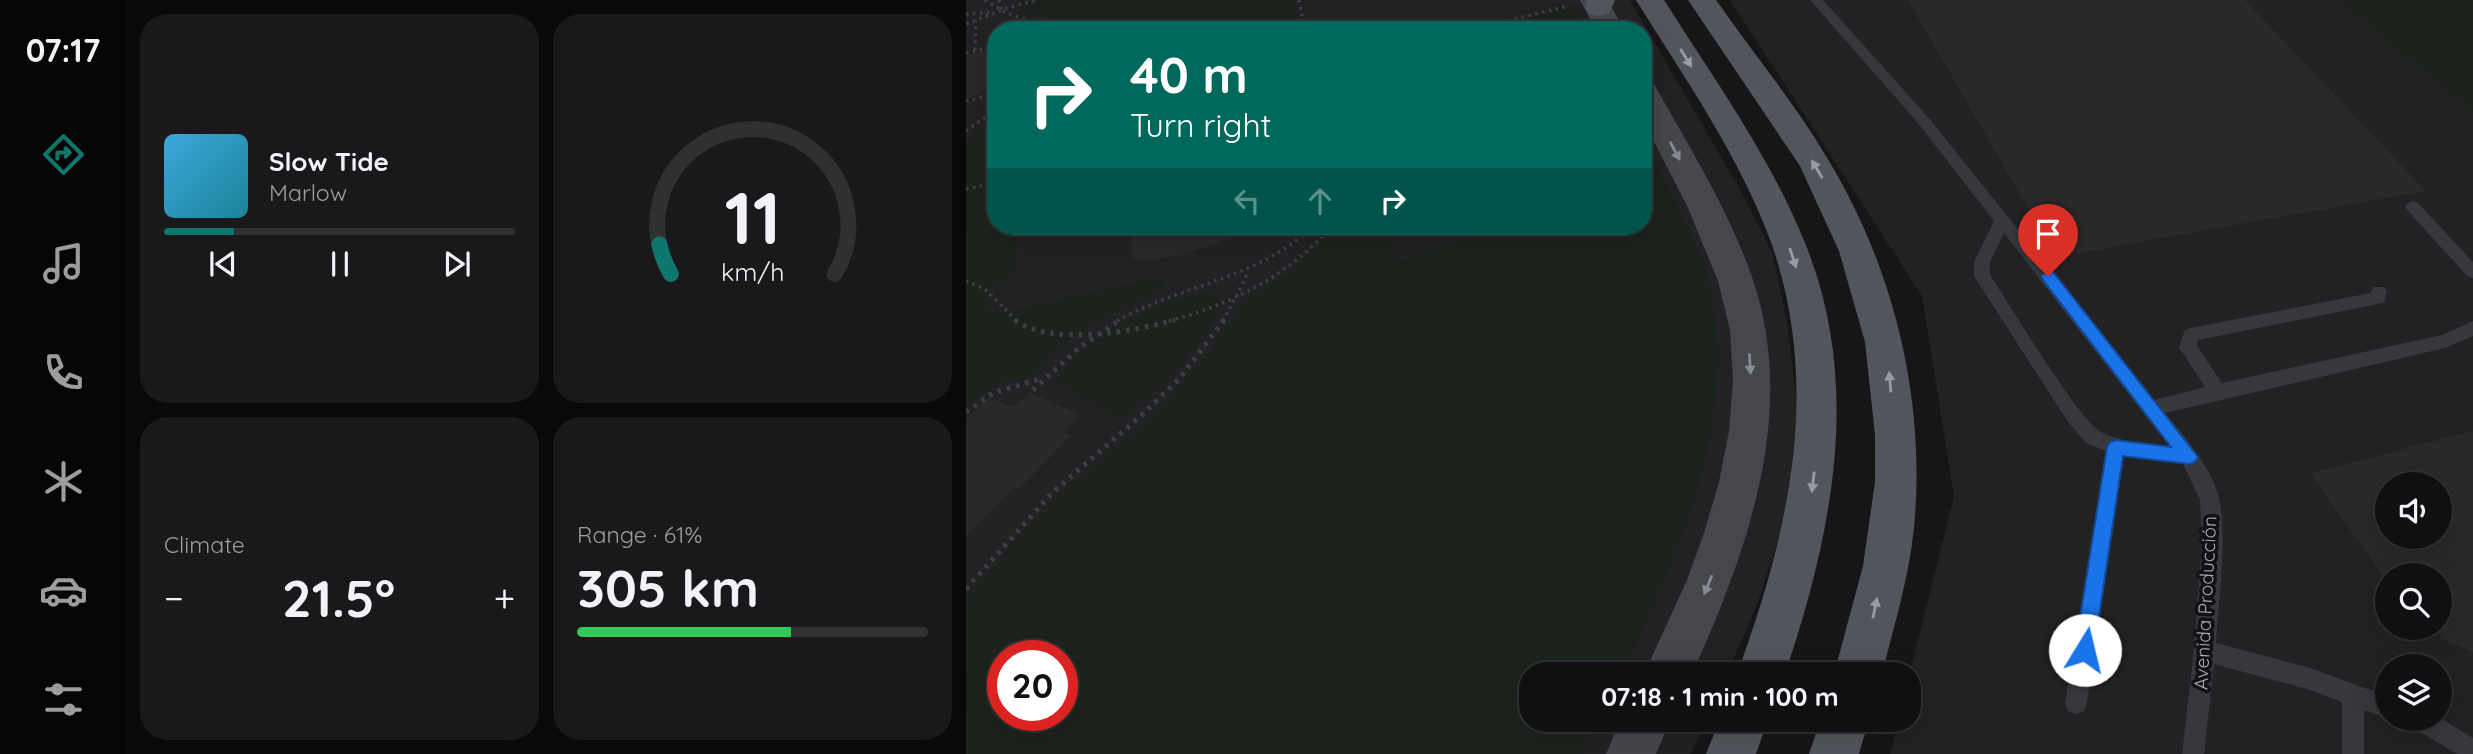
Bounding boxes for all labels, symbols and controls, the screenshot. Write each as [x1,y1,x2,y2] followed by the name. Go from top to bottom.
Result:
[26,30,100,70] text: 07:17
[1130,44,1248,105] text: 40 m
[1015,49,1106,140] icon: right
[1679,49,1692,68] one-way arrow
[1130,105,1271,145] text: Turn right
[39,130,88,179] icon: directions
[1670,141,1681,161] one-way arrow
[269,145,389,178] text: Slow Tide
[1811,159,1823,178] one-way arrow
[724,172,781,263] text: 11
[269,178,347,207] text: Marlow
[1228,182,1266,220] icon: left
[1301,182,1339,220] icon: ahead
[1374,182,1412,220] icon: right
[2018,204,2078,276] pin
[2029,215,2067,253] icon: arrive
[39,239,88,288] icon: music
[204,245,242,283] icon: previous
[321,245,359,283] icon: pause
[438,245,476,283] icon: next
[1788,248,1799,269] one-way arrow
[721,256,784,287] text: km/h
[39,348,88,397] icon: phone
[1744,353,1755,375] one-way arrow
[1884,371,1895,393] one-way arrow
[39,457,88,506] icon: climate
[1808,471,1819,493] one-way arrow
[2375,472,2452,731] map controls
[2375,472,2452,549] button: sound
[2188,515,2222,691] street label: Avenida Producción
[577,520,702,549] text: Range · 61%
[164,530,245,559] text: Climate
[577,555,759,620] text: 305 km
[2375,563,2452,640] button: search
[282,565,395,630] text: 21.5°
[39,566,88,615] icon: car
[164,574,184,622] text: −
[494,574,515,622] text: +
[1702,575,1713,596] one-way arrow
[1870,597,1881,619] one-way arrow
[2048,613,2122,687] position arrow
[987,640,1078,731] speed limit sign: 20
[2375,654,2452,731] button: layers
[39,675,88,724] icon: filters
[1601,680,1839,713] text: 07:18 · 1 min · 100 m

